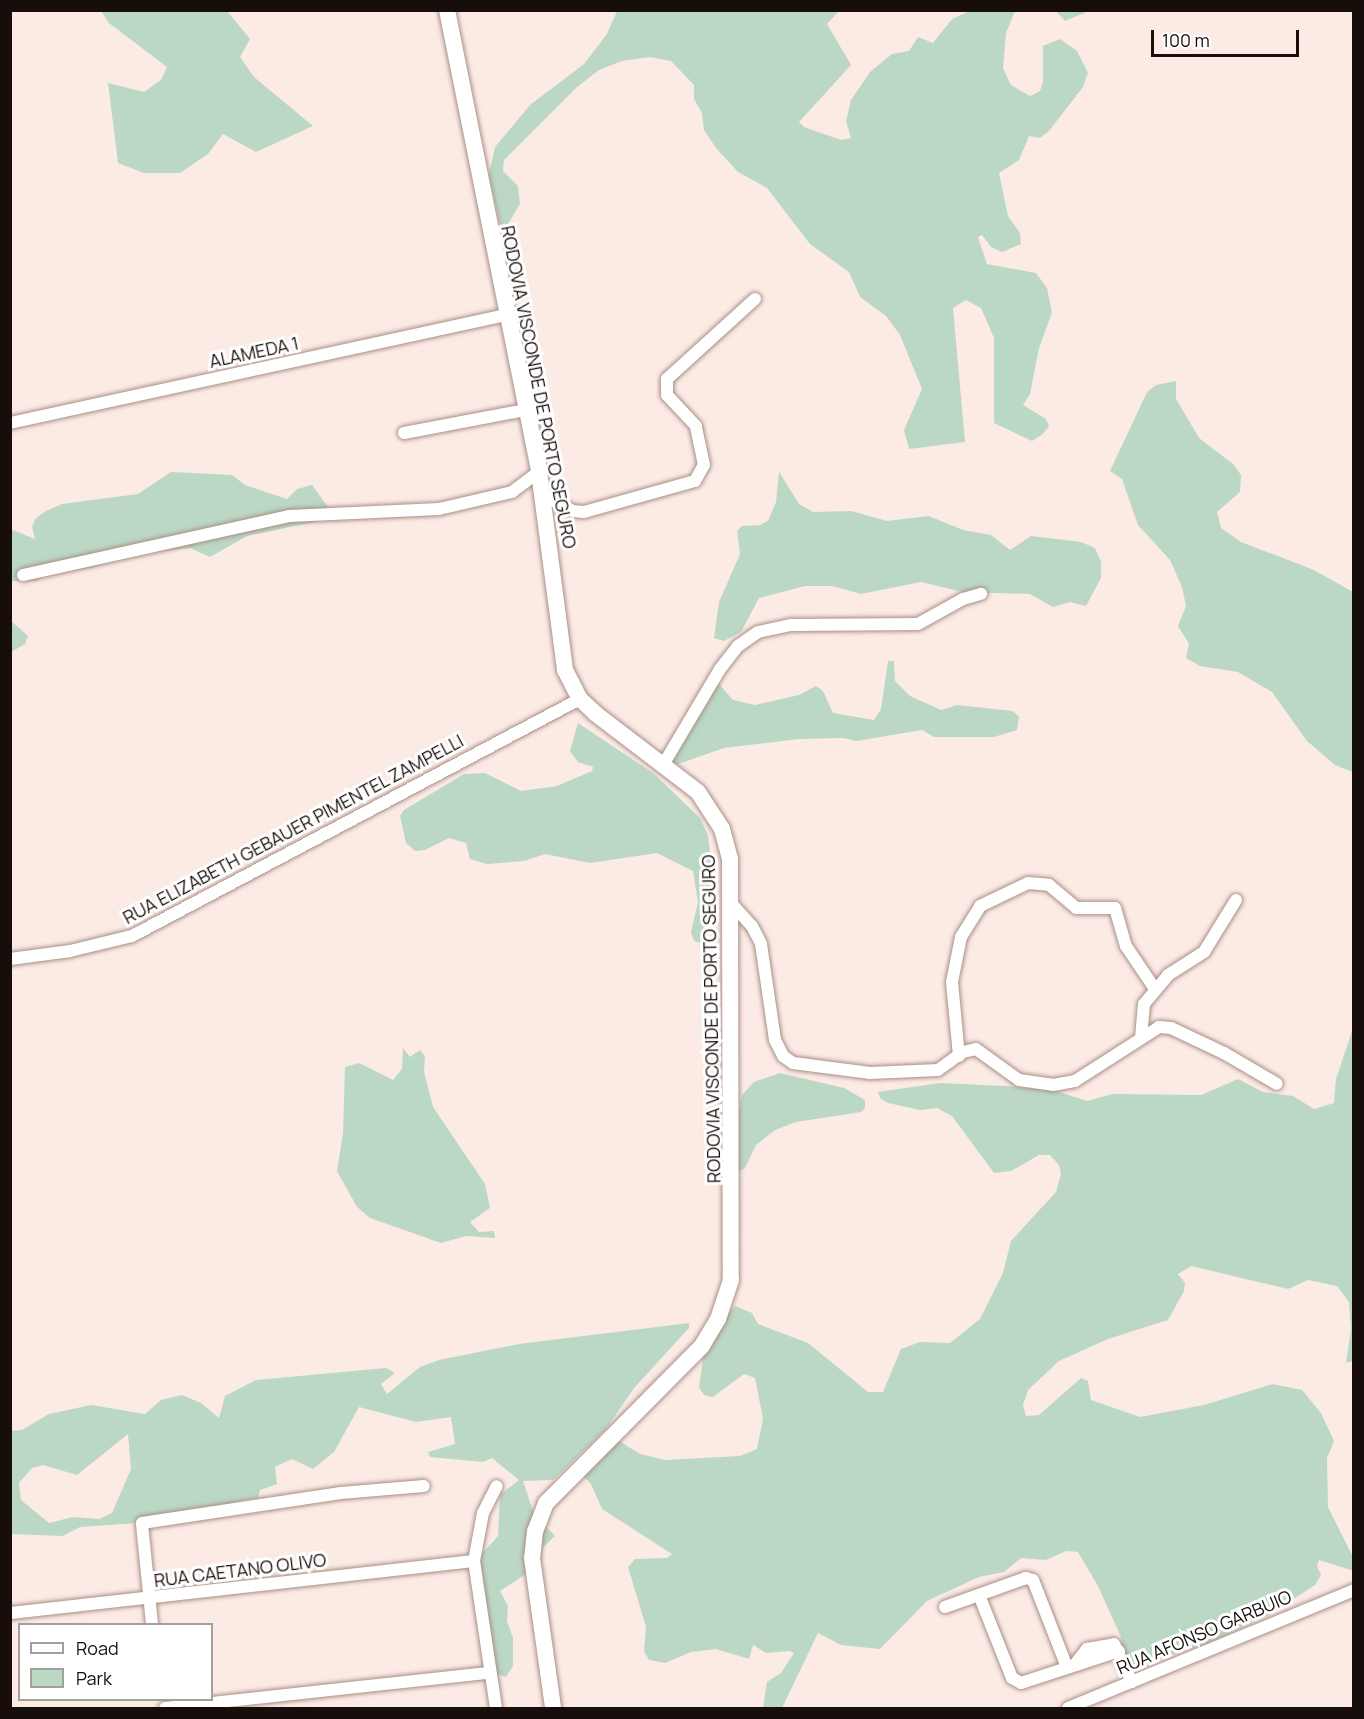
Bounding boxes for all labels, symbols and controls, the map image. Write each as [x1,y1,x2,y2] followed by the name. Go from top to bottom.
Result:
[1154,18,1302,56] scale bar
[1162,28,1210,52] text: 100 m
[497,224,581,550] street label: RODOVIA VISCONDE DE PORTO SEGURO
[207,332,301,372] street label: ALAMEDA 1
[119,730,467,928] street label: RUA ELIZABETH GEBAUER PIMENTEL ZAMPELLI
[697,855,725,1183] street label: RODOVIA VISCONDE DE PORTO SEGURO
[153,1549,327,1591] street label: RUA CAETANO OLIVO
[1113,1585,1295,1679] street label: RUA AFONSO GARBUIO
[18,1623,213,1701] legend
[76,1636,119,1660] text: Road
[76,1666,112,1690] text: Park

